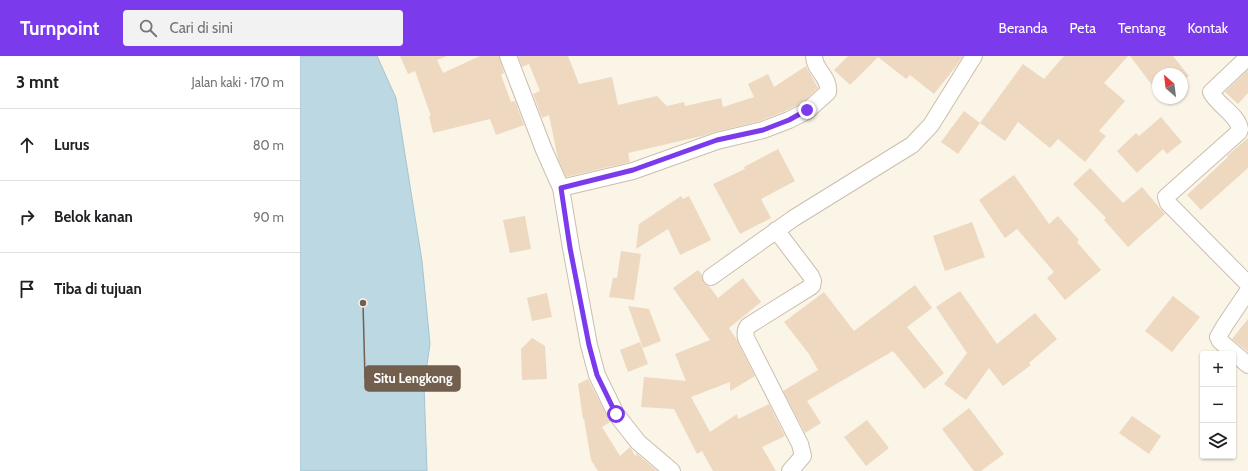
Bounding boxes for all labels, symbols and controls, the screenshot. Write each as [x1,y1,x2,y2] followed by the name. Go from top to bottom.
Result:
[123,10,403,46] search box
[20,17,99,40] text: Turnpoint
[137,17,159,39] icon: search
[169,19,233,37] text: Cari di sini
[999,19,1048,37] text: Beranda
[1070,19,1096,37] text: Peta
[1118,19,1165,37] text: Tentang
[1187,19,1228,37] text: Kontak
[1152,68,1188,104] north arrow
[16,72,59,92] text: 3 mnt
[191,74,284,90] text: Jalan kaki · 170 m
[798,101,816,119] route end
[16,134,38,156] icon: ahead
[54,136,89,154] text: Lurus
[253,137,284,153] text: 80 m
[16,206,38,228] icon: right
[54,208,133,226] text: Belok kanan
[253,209,284,225] text: 90 m
[16,278,38,300] icon: arrive
[54,280,142,298] text: Tiba di tujuan
[1200,351,1236,459] map controls
[1200,351,1236,387] button: +
[365,366,460,391] callout: Situ Lengkong
[373,370,453,386] text: Situ Lengkong
[1200,387,1236,423] button: −
[607,405,625,423] route start
[1200,423,1236,459] button: layers

